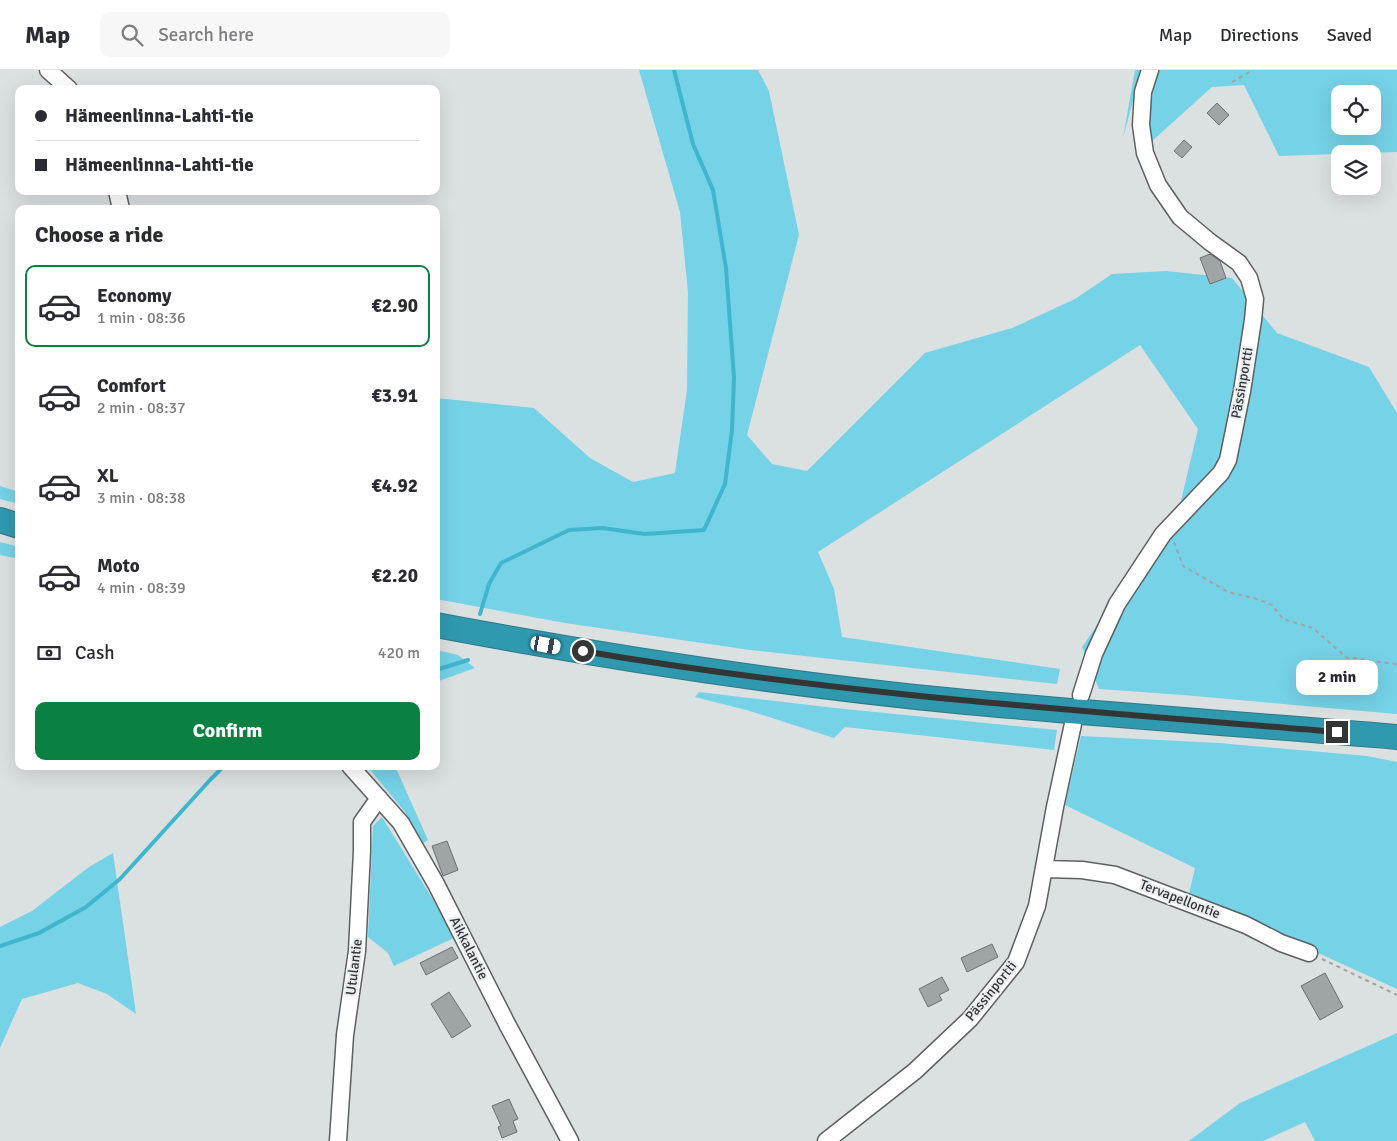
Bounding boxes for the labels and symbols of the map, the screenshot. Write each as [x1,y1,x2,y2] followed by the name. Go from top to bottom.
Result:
[1227,346,1257,420] street label: Pässinportti
[529,635,562,655] car
[572,640,594,662] route start
[1296,660,1378,694] callout: 2 min
[1326,721,1348,743] route end
[1137,876,1223,922] street label: Tervapellontie
[446,914,492,982] street label: Aikkalantie
[342,938,366,996] street label: Utulantie
[962,958,1020,1024] street label: Pässinportti

